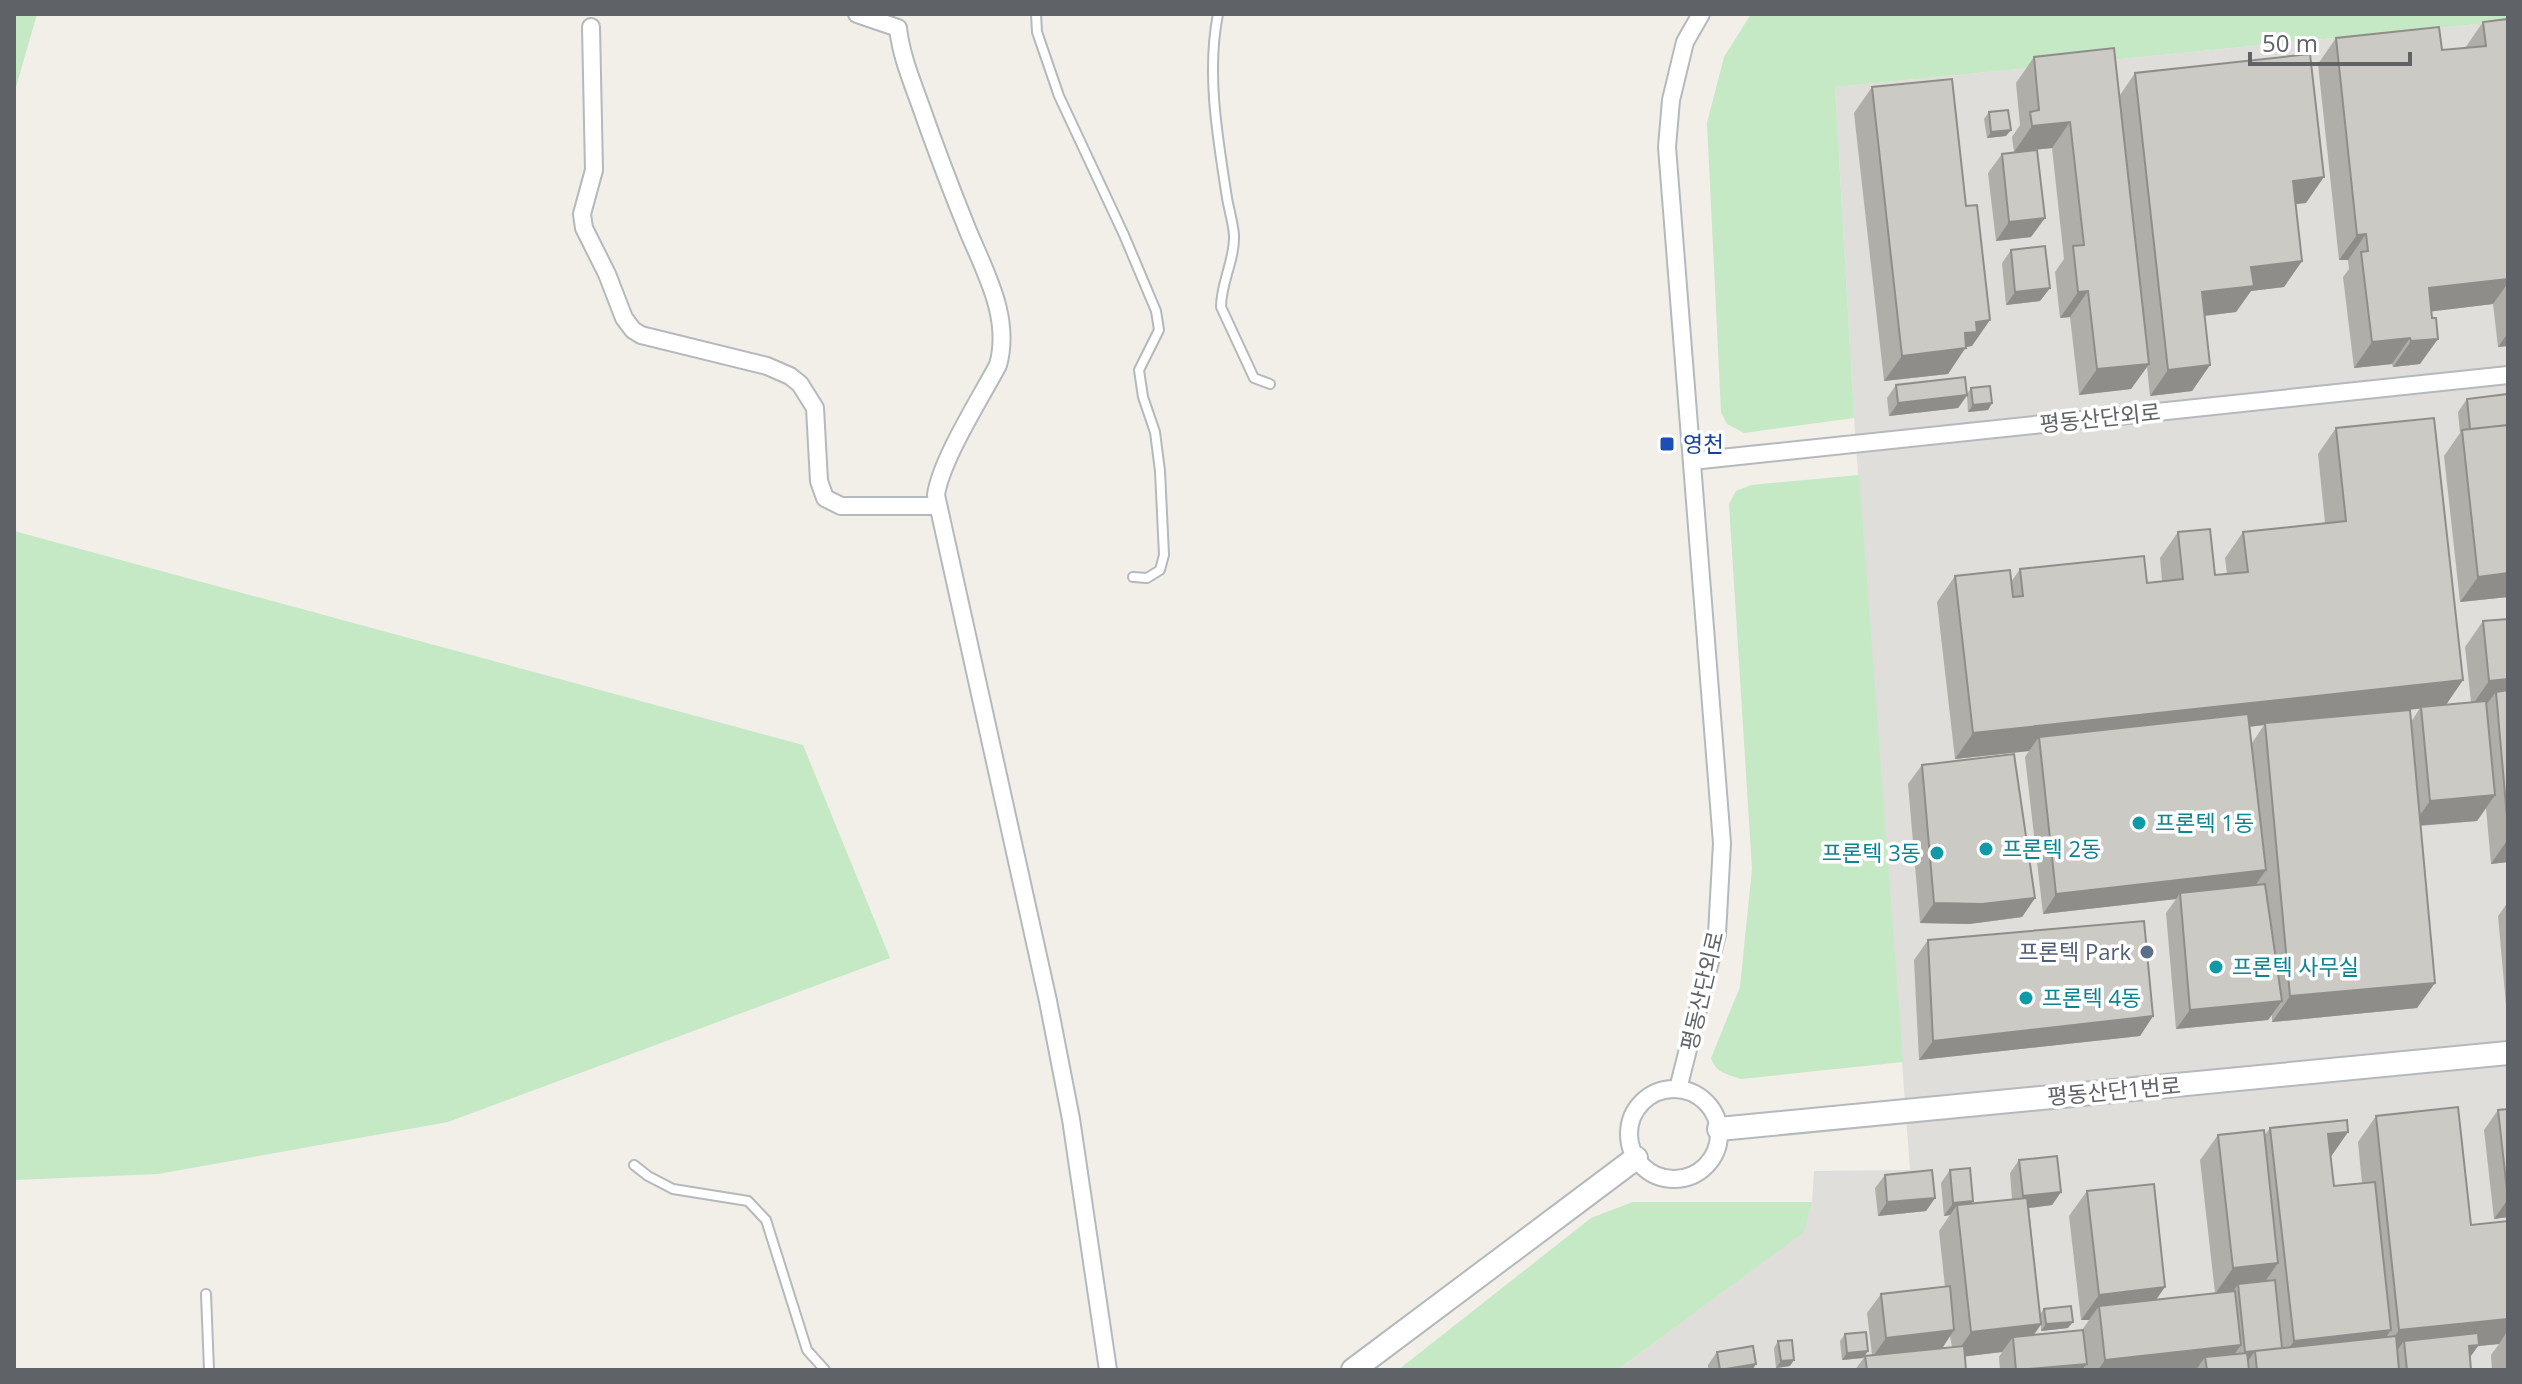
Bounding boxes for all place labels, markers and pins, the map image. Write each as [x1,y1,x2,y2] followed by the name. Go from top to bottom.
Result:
[1683,428,1723,458] place label: 영천
[1658,435,1676,453] marker: 영천
[2155,807,2254,837] place label: 프론텍 1동
[2130,814,2148,832] marker: 프론텍 1동
[2002,833,2101,863] place label: 프론텍 2동
[1822,837,1921,867] place label: 프론텍 3동
[1977,840,1995,858] marker: 프론텍 2동
[1928,844,1946,862] marker: 프론텍 3동
[2019,936,2131,966] place label: 프론텍 Park
[2138,943,2156,961] marker: 프론텍 Park
[2232,951,2359,981] place label: 프론텍 사무실
[2207,958,2225,976] marker: 프론텍 사무실
[2042,982,2141,1012] place label: 프론텍 4동
[2017,989,2035,1007] marker: 프론텍 4동

